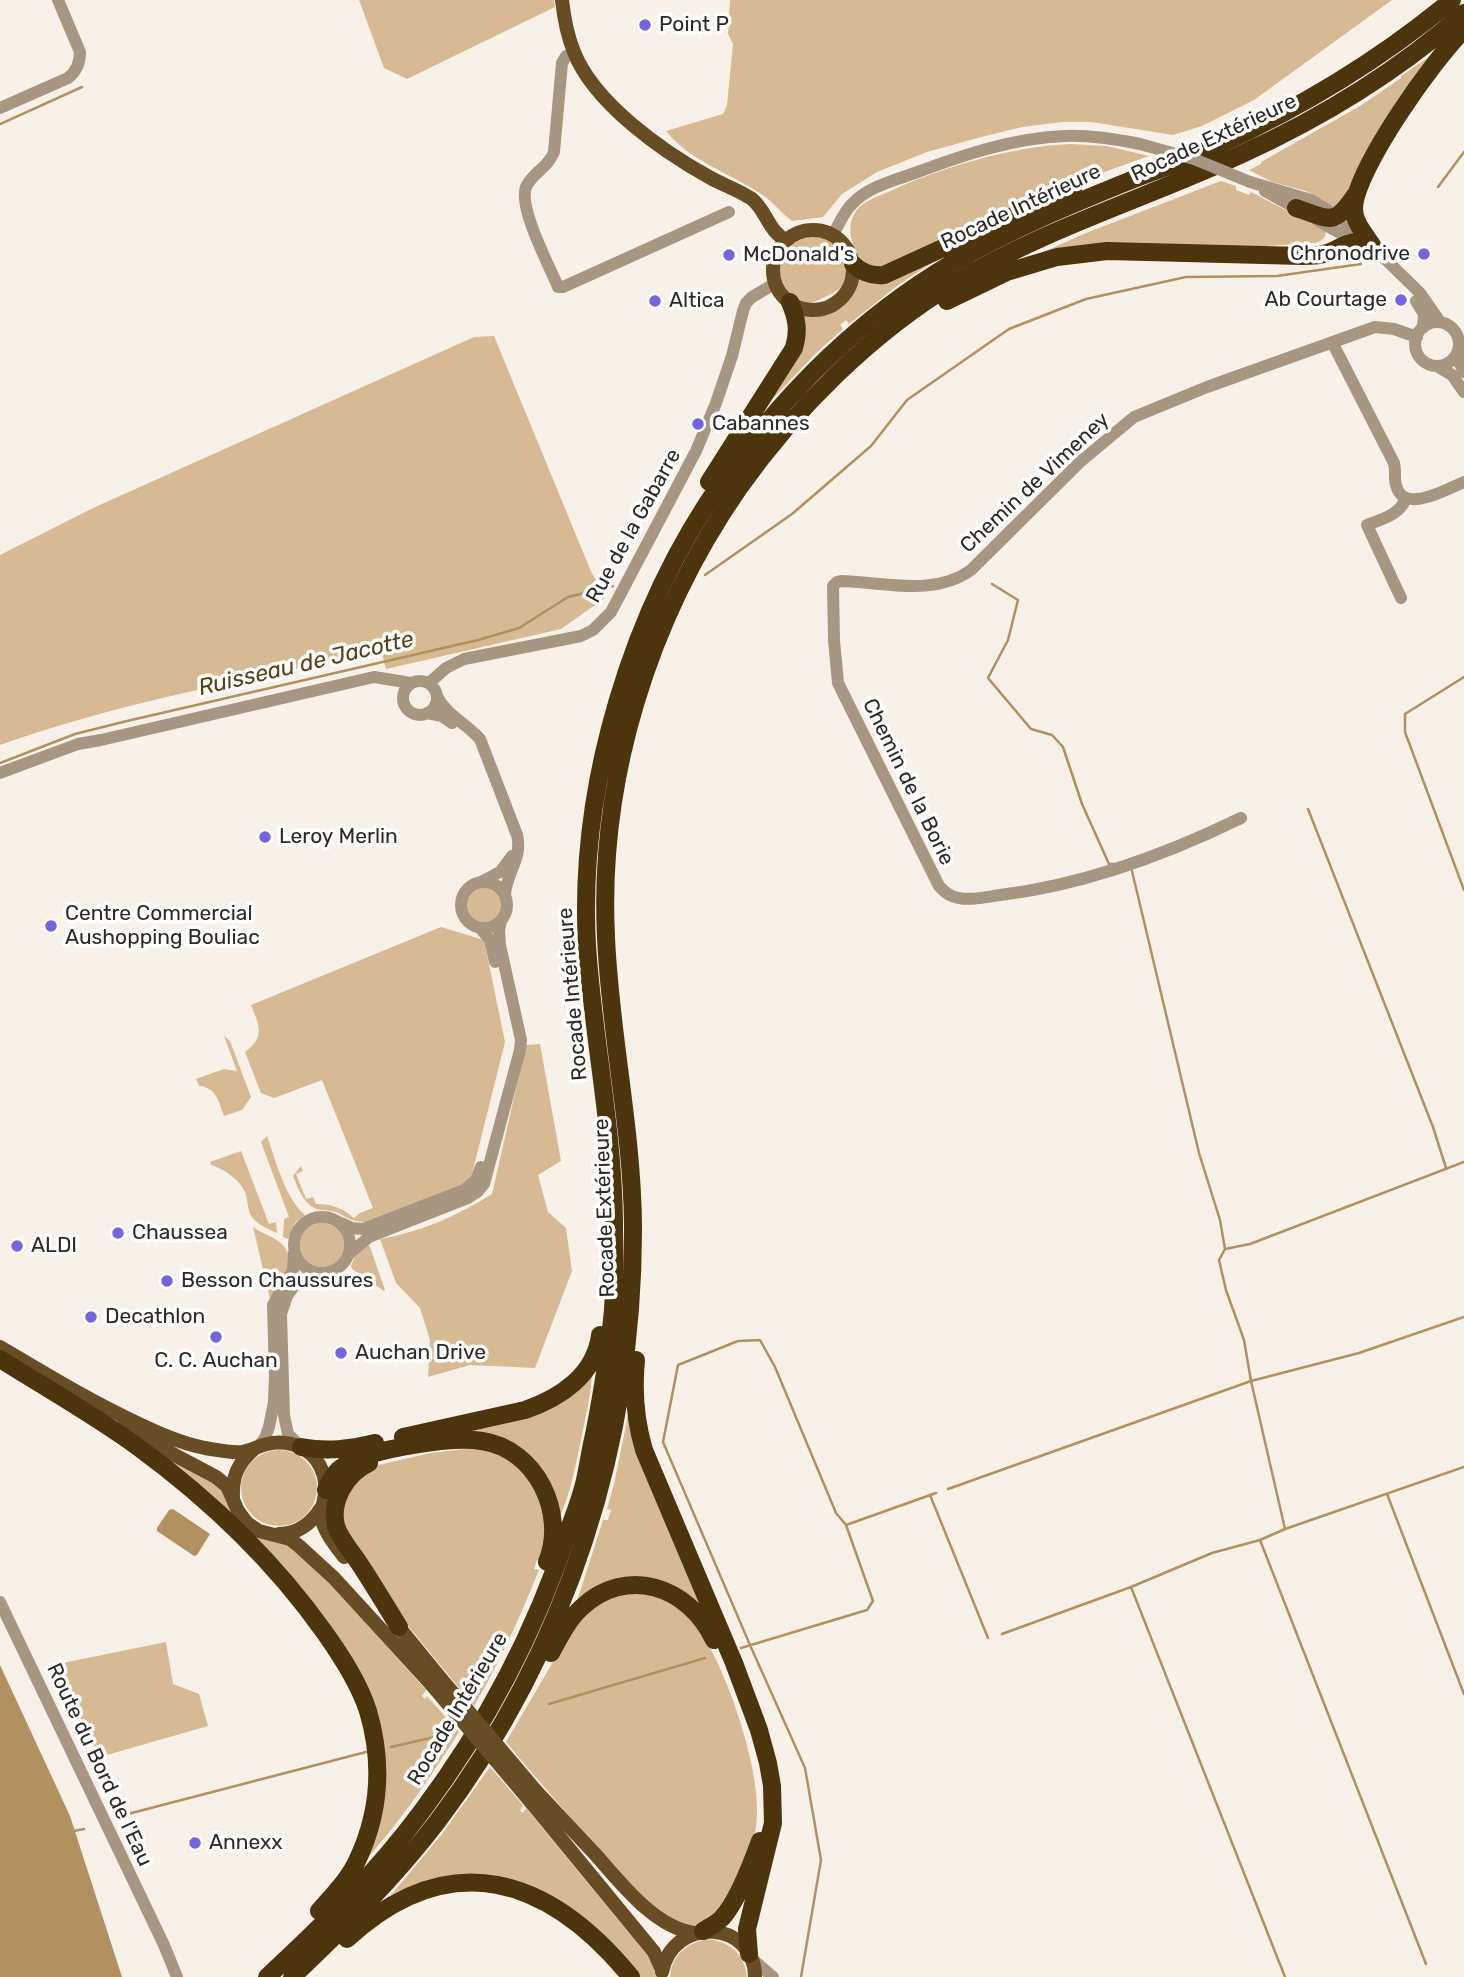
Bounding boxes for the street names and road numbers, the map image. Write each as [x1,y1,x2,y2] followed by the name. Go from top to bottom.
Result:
[1127,89,1301,187] street label: Rocade Extérieure
[937,159,1105,255] street label: Rocade Intérieure
[955,407,1115,559] street label: Chemin de Vimeney
[581,445,687,607] street label: Rue de la Gabarre
[857,695,959,869] street label: Chemin de la Borie
[553,906,593,1082] street label: Rocade Intérieure
[589,1118,621,1298] street label: Rocade Extérieure
[403,1628,513,1790] street label: Rocade Intérieure
[41,1659,157,1871] street label: Route du Bord de l'Eau

